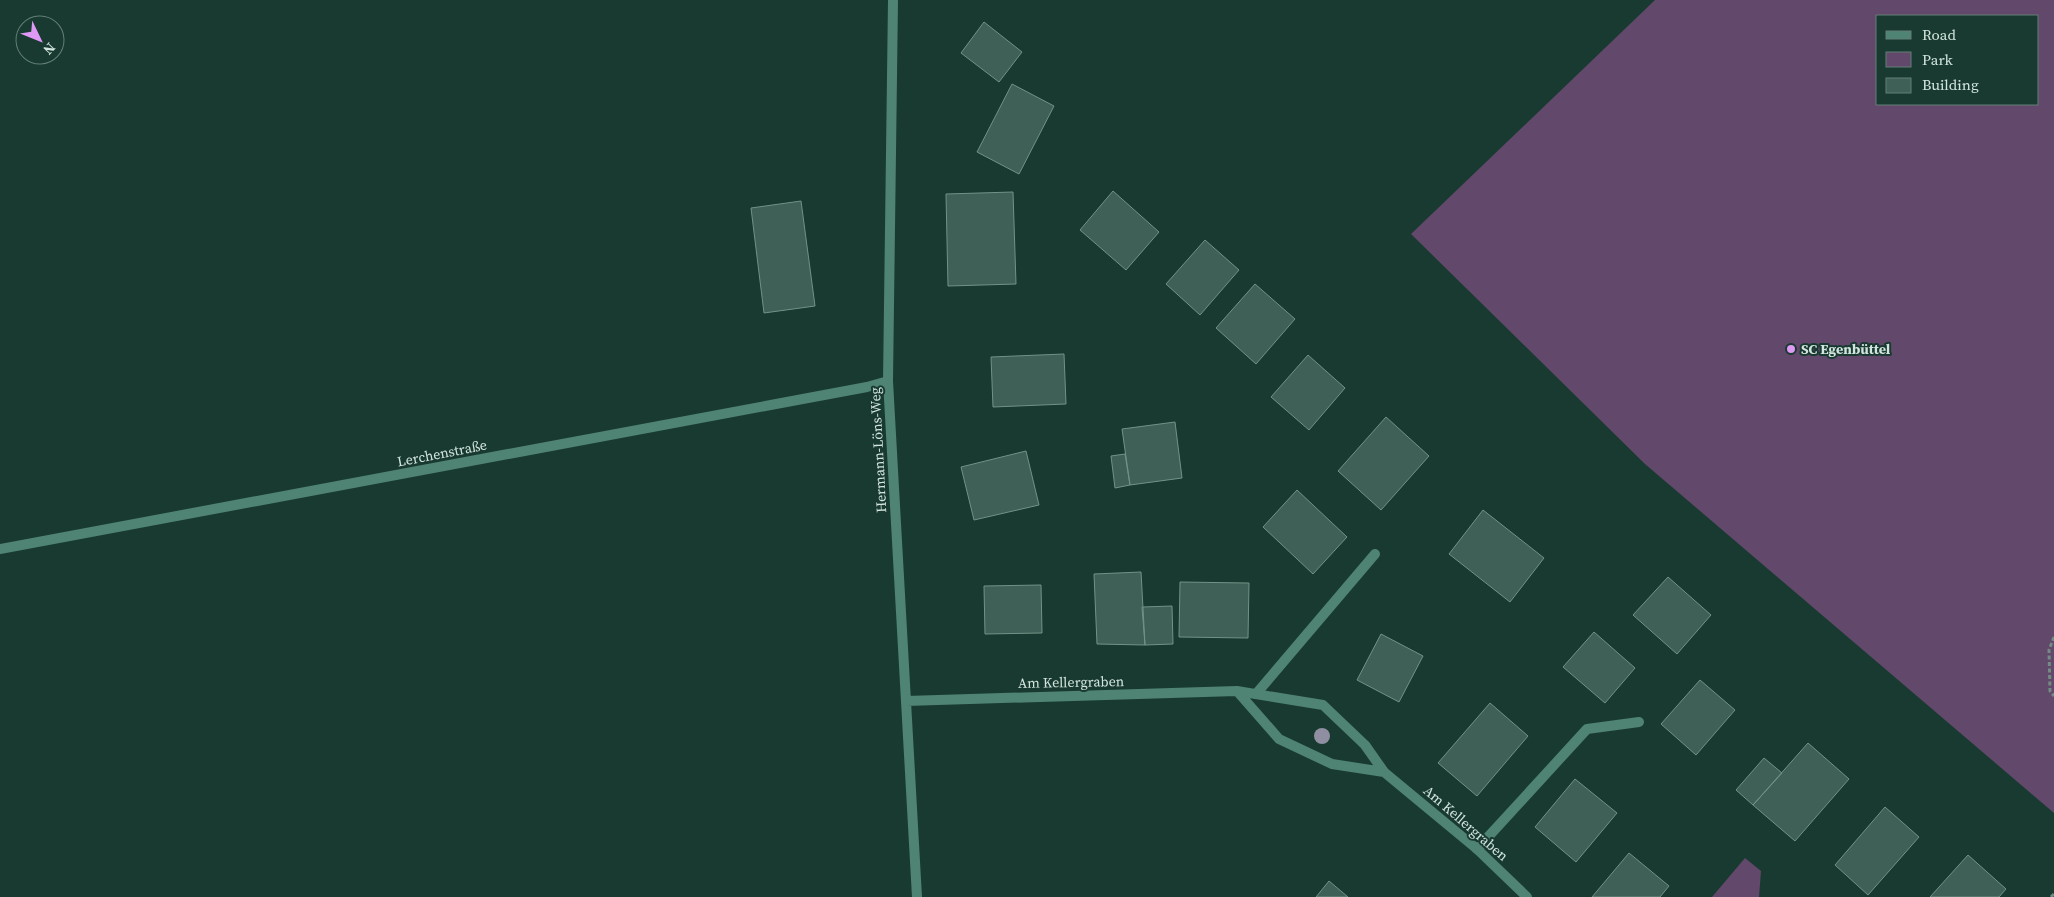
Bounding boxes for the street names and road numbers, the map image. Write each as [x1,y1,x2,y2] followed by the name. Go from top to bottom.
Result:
[865,387,891,513] street label: Hermann-Löns-Weg
[395,435,489,471] street label: Lerchenstraße
[1018,671,1125,693] street label: Am Kellergraben
[1419,781,1513,866] street label: Am Kellergraben

